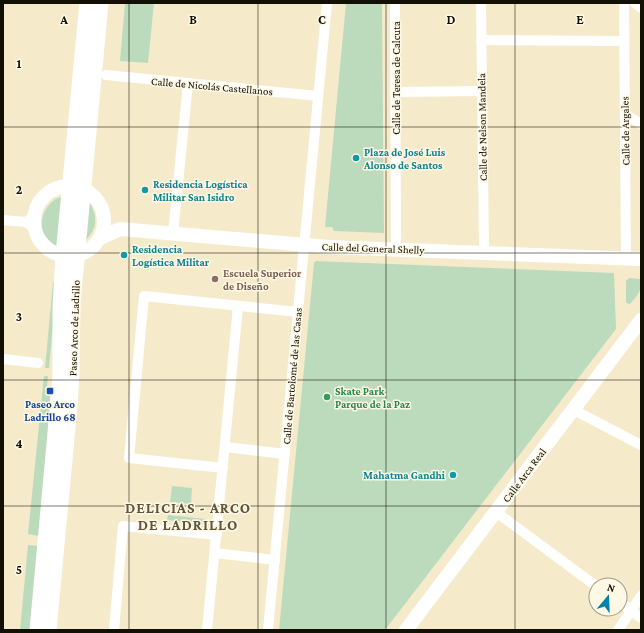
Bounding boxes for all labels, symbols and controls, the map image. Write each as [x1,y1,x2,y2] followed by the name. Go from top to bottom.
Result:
[59,12,68,27] text: A
[189,12,197,27] text: B
[318,12,326,27] text: C
[447,12,456,27] text: D
[576,12,584,27] text: E
[390,21,402,135] street label: Calle de Teresa de Calcuta
[17,56,22,71] text: 1
[475,73,489,181] street label: Calle de Nelson Mandela
[151,75,273,97] street label: Calle de Nicolás Castellanos
[618,96,633,166] street label: Calle de Argales
[363,146,446,171] place label: Plaza de José Luis Alonso de Santos
[351,153,361,163] marker: Plaza de José Luis Alonso de Santos
[153,178,248,203] place label: Residencia Logística Militar San Isidro
[16,182,23,197] text: 2
[140,185,150,195] marker: Residencia Logística Militar San Isidro
[321,240,426,257] street label: Calle del General Shelly
[132,243,210,268] place label: Residencia Logística Militar
[119,250,129,260] marker: Residencia Logística Militar
[223,267,302,292] place label: Escuela Superior de Diseño
[210,274,220,284] marker: Escuela Superior de Diseño
[66,279,82,376] street label: Paseo Arco de Ladrillo
[280,307,304,445] street label: Calle de Bartolomé de las Casas
[16,309,22,324] text: 3
[335,385,410,410] place label: Skate Park Parque de la Paz
[45,386,55,396] marker: Paseo Arco Ladrillo 68
[322,392,332,402] marker: Skate Park Parque de la Paz
[24,398,76,423] place label: Paseo Arco Ladrillo 68
[15,436,23,451] text: 4
[500,445,548,504] street label: Calle Arca Real
[363,469,446,481] place label: Mahatma Gandhi
[448,470,458,480] marker: Mahatma Gandhi
[125,500,251,533] district label: DELICIAS - ARCO DE LADRILLO
[16,562,22,577] text: 5
[588,577,628,617] north arrow
[606,581,617,595] text: N

